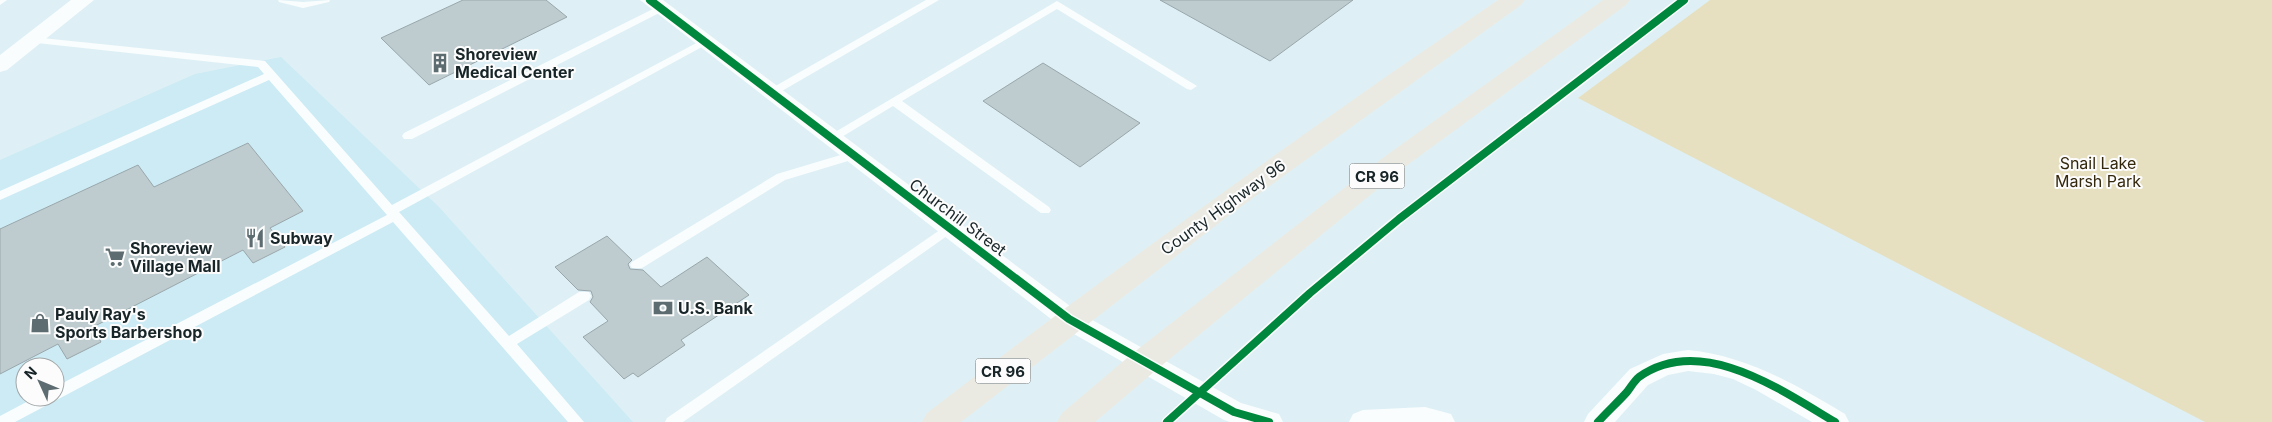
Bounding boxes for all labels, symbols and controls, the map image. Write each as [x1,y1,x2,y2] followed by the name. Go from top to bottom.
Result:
[455,44,574,82] place label: Shoreview Medical Center
[429,52,451,74] building icon: Shoreview Medical Center
[2055,153,2141,191] park label: Snail Lake Marsh Park
[1157,155,1289,259] street label: County Highway 96
[1350,164,1404,188] road number: CR 96
[906,174,1010,260] street label: Churchill Street
[244,227,266,249] restaurant icon: Subway
[270,228,333,248] place label: Subway
[130,238,221,276] place label: Shoreview Village Mall
[104,246,126,268] supermarket icon: Shoreview Village Mall
[652,297,674,319] bank icon: U.S. Bank
[678,298,753,318] place label: U.S. Bank
[55,304,202,342] place label: Pauly Ray's Sports Barbershop
[29,312,51,334] shop icon: Pauly Ray's Sports Barbershop
[15,357,65,407] north arrow
[976,358,1030,384] road number: CR 96
[20,363,40,382] text: N

